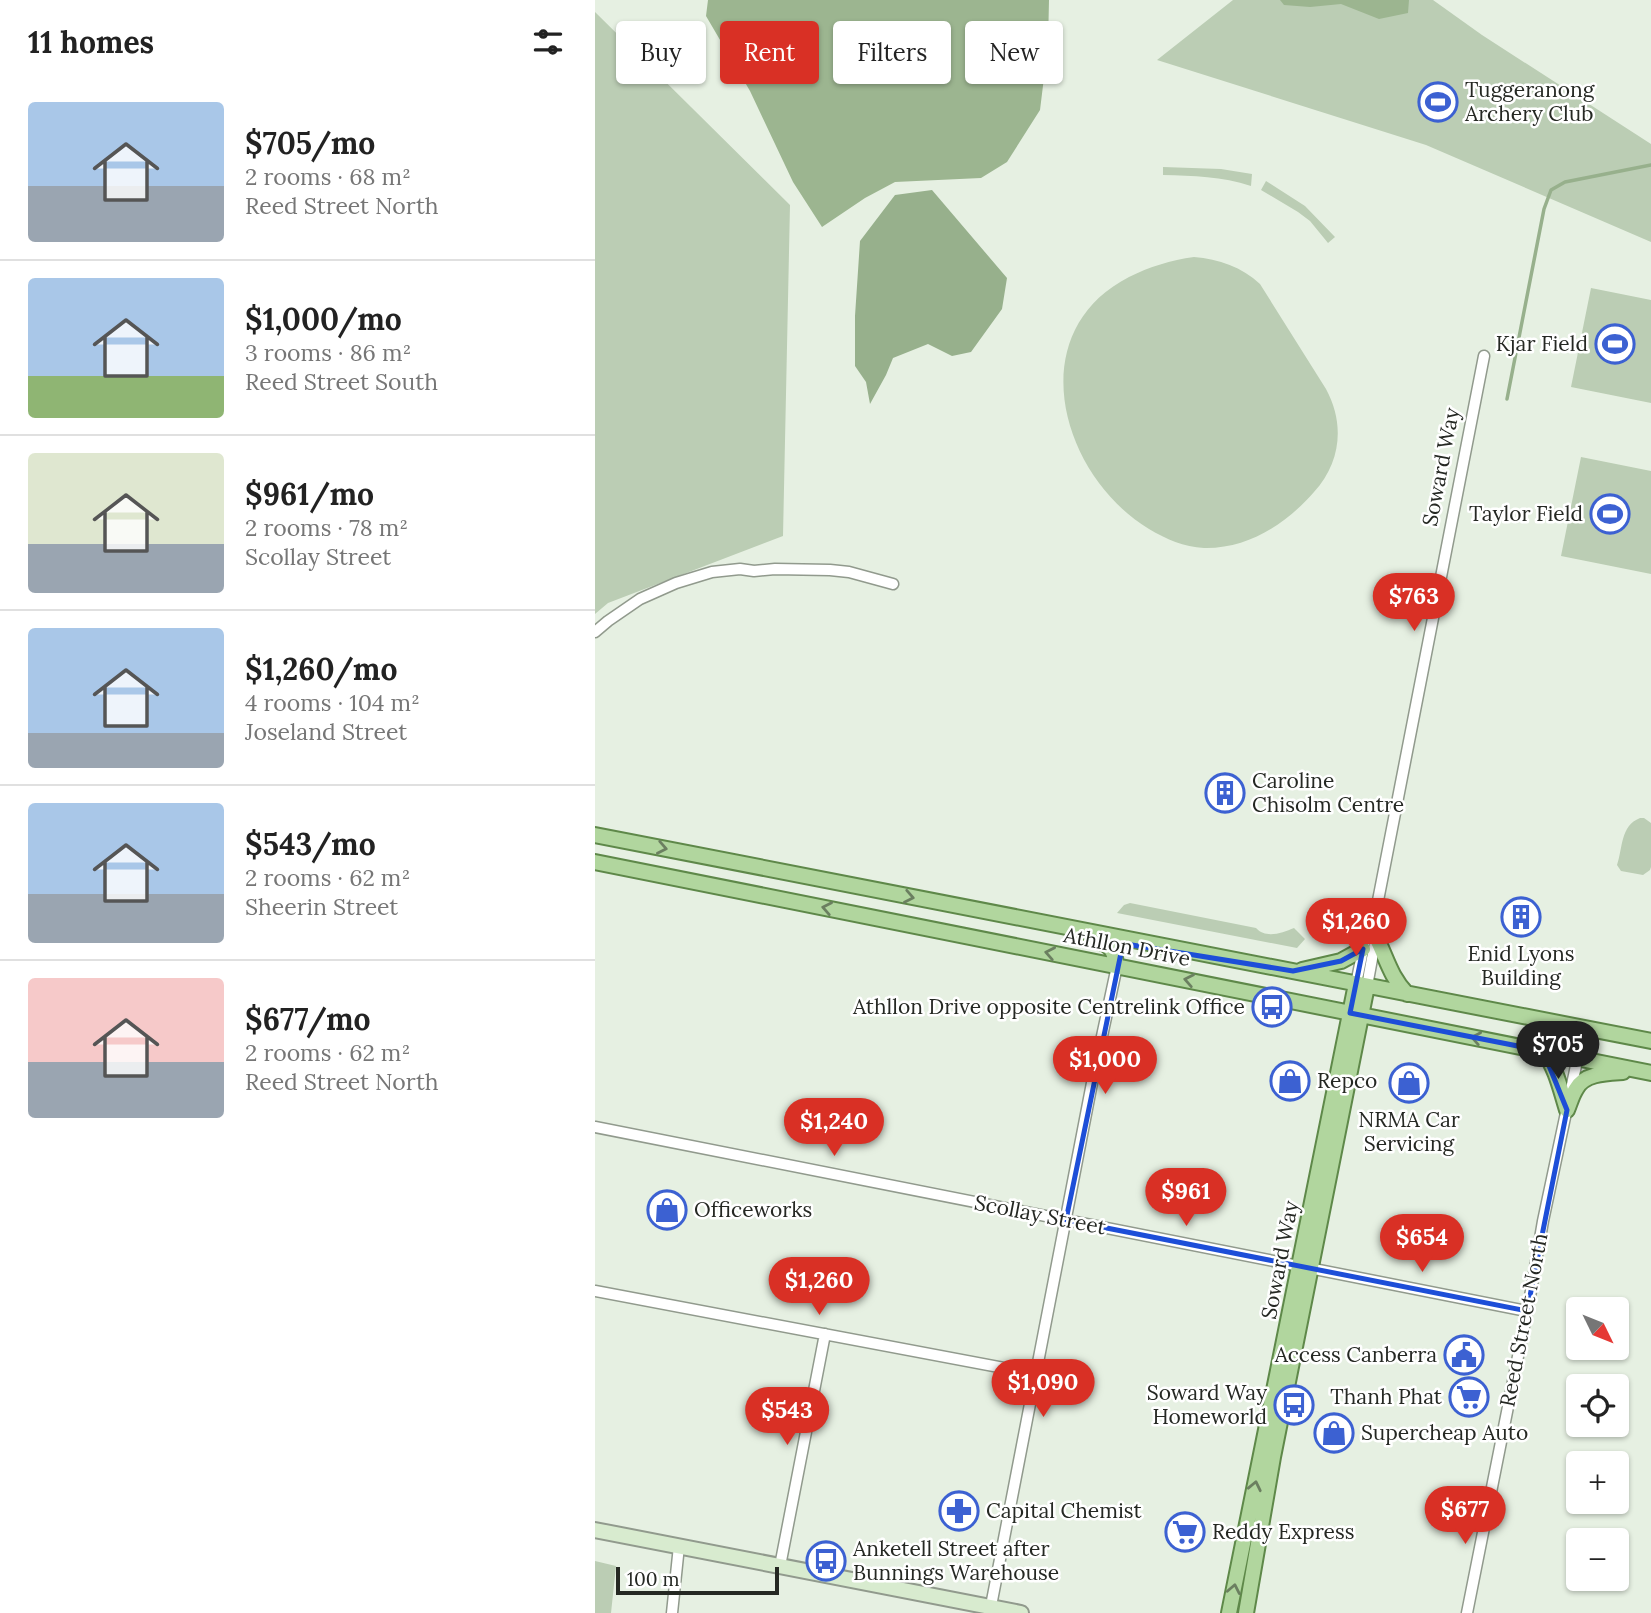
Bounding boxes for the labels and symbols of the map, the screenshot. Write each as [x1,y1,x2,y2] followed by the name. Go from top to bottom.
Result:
[1464,76,1595,127] place label: Tuggeranong Archery Club
[1417,81,1459,123] sports icon: Tuggeranong Archery Club
[1594,323,1636,365] sports icon: Kjar Field
[1496,330,1588,357] place label: Kjar Field
[1416,405,1465,529] street label: Soward Way
[1589,493,1631,535] sports icon: Taylor Field
[1469,500,1583,527] place label: Taylor Field
[1373,574,1455,633] pin: $763
[1252,767,1404,818] place label: Caroline Chisolm Centre
[1204,772,1246,814] building icon: Caroline Chisolm Centre
[656,840,668,855] one-way arrow
[903,888,915,903] one-way arrow
[1500,896,1542,938] building icon: Enid Lyons Building
[1299,898,1413,958] pin: $1,260
[821,902,833,917] one-way arrow
[1061,921,1193,972] street label: Athllon Drive
[1467,940,1575,991] place label: Enid Lyons Building
[1044,946,1056,961] one-way arrow
[1183,974,1195,989] one-way arrow
[1251,986,1293,1028] bus stop icon: Athllon Drive opposite Centrelink Office
[852,993,1245,1020] place label: Athllon Drive opposite Centrelink Office
[1517,1021,1599,1081] pin: $705
[1470,1031,1482,1046] one-way arrow
[1048,1036,1162,1096] pin: $1,000
[1269,1060,1311,1102] shop icon: Repco
[1388,1062,1430,1104] shop icon: NRMA Car Servicing
[1317,1067,1377,1094] place label: Repco
[777,1098,891,1158] pin: $1,240
[1358,1106,1460,1157] place label: NRMA Car Servicing
[1145,1168,1227,1228] pin: $961
[646,1189,688,1231] shop icon: Officeworks
[972,1189,1109,1241] street label: Scollay Street
[694,1196,812,1223] place label: Officeworks
[1255,1198,1304,1322] street label: Soward Way
[1381,1214,1463,1274] pin: $654
[1493,1231,1554,1409] street label: Reed Street North
[762,1258,876,1317] pin: $1,260
[1566,1297,1629,1360] north arrow
[1443,1334,1485,1376] public building icon: Access Canberra
[1274,1341,1437,1368] place label: Access Canberra
[986,1360,1100,1419] pin: $1,090
[1448,1376,1490,1418] supermarket icon: Thanh Phat
[1147,1379,1267,1430] place label: Soward Way Homeworld
[1330,1383,1443,1410] place label: Thanh Phat
[1273,1384,1315,1426] bus stop icon: Soward Way Homeworld
[746,1388,828,1447] pin: $543
[1313,1412,1355,1454] shop icon: Supercheap Auto
[1361,1419,1528,1446] place label: Supercheap Auto
[1246,1480,1261,1492] one-way arrow
[1424,1486,1506,1546] pin: $677
[938,1490,980,1532] pharmacy icon: Capital Chemist
[986,1497,1143,1524] place label: Capital Chemist
[1164,1511,1206,1553] supermarket icon: Reddy Express
[1212,1518,1354,1545] place label: Reddy Express
[852,1535,1059,1586] place label: Anketell Street after Bunnings Warehouse
[805,1540,847,1582] bus stop icon: Anketell Street after Bunnings Warehouse
[616,1564,779,1596] scale bar
[1225,1583,1240,1595] one-way arrow

